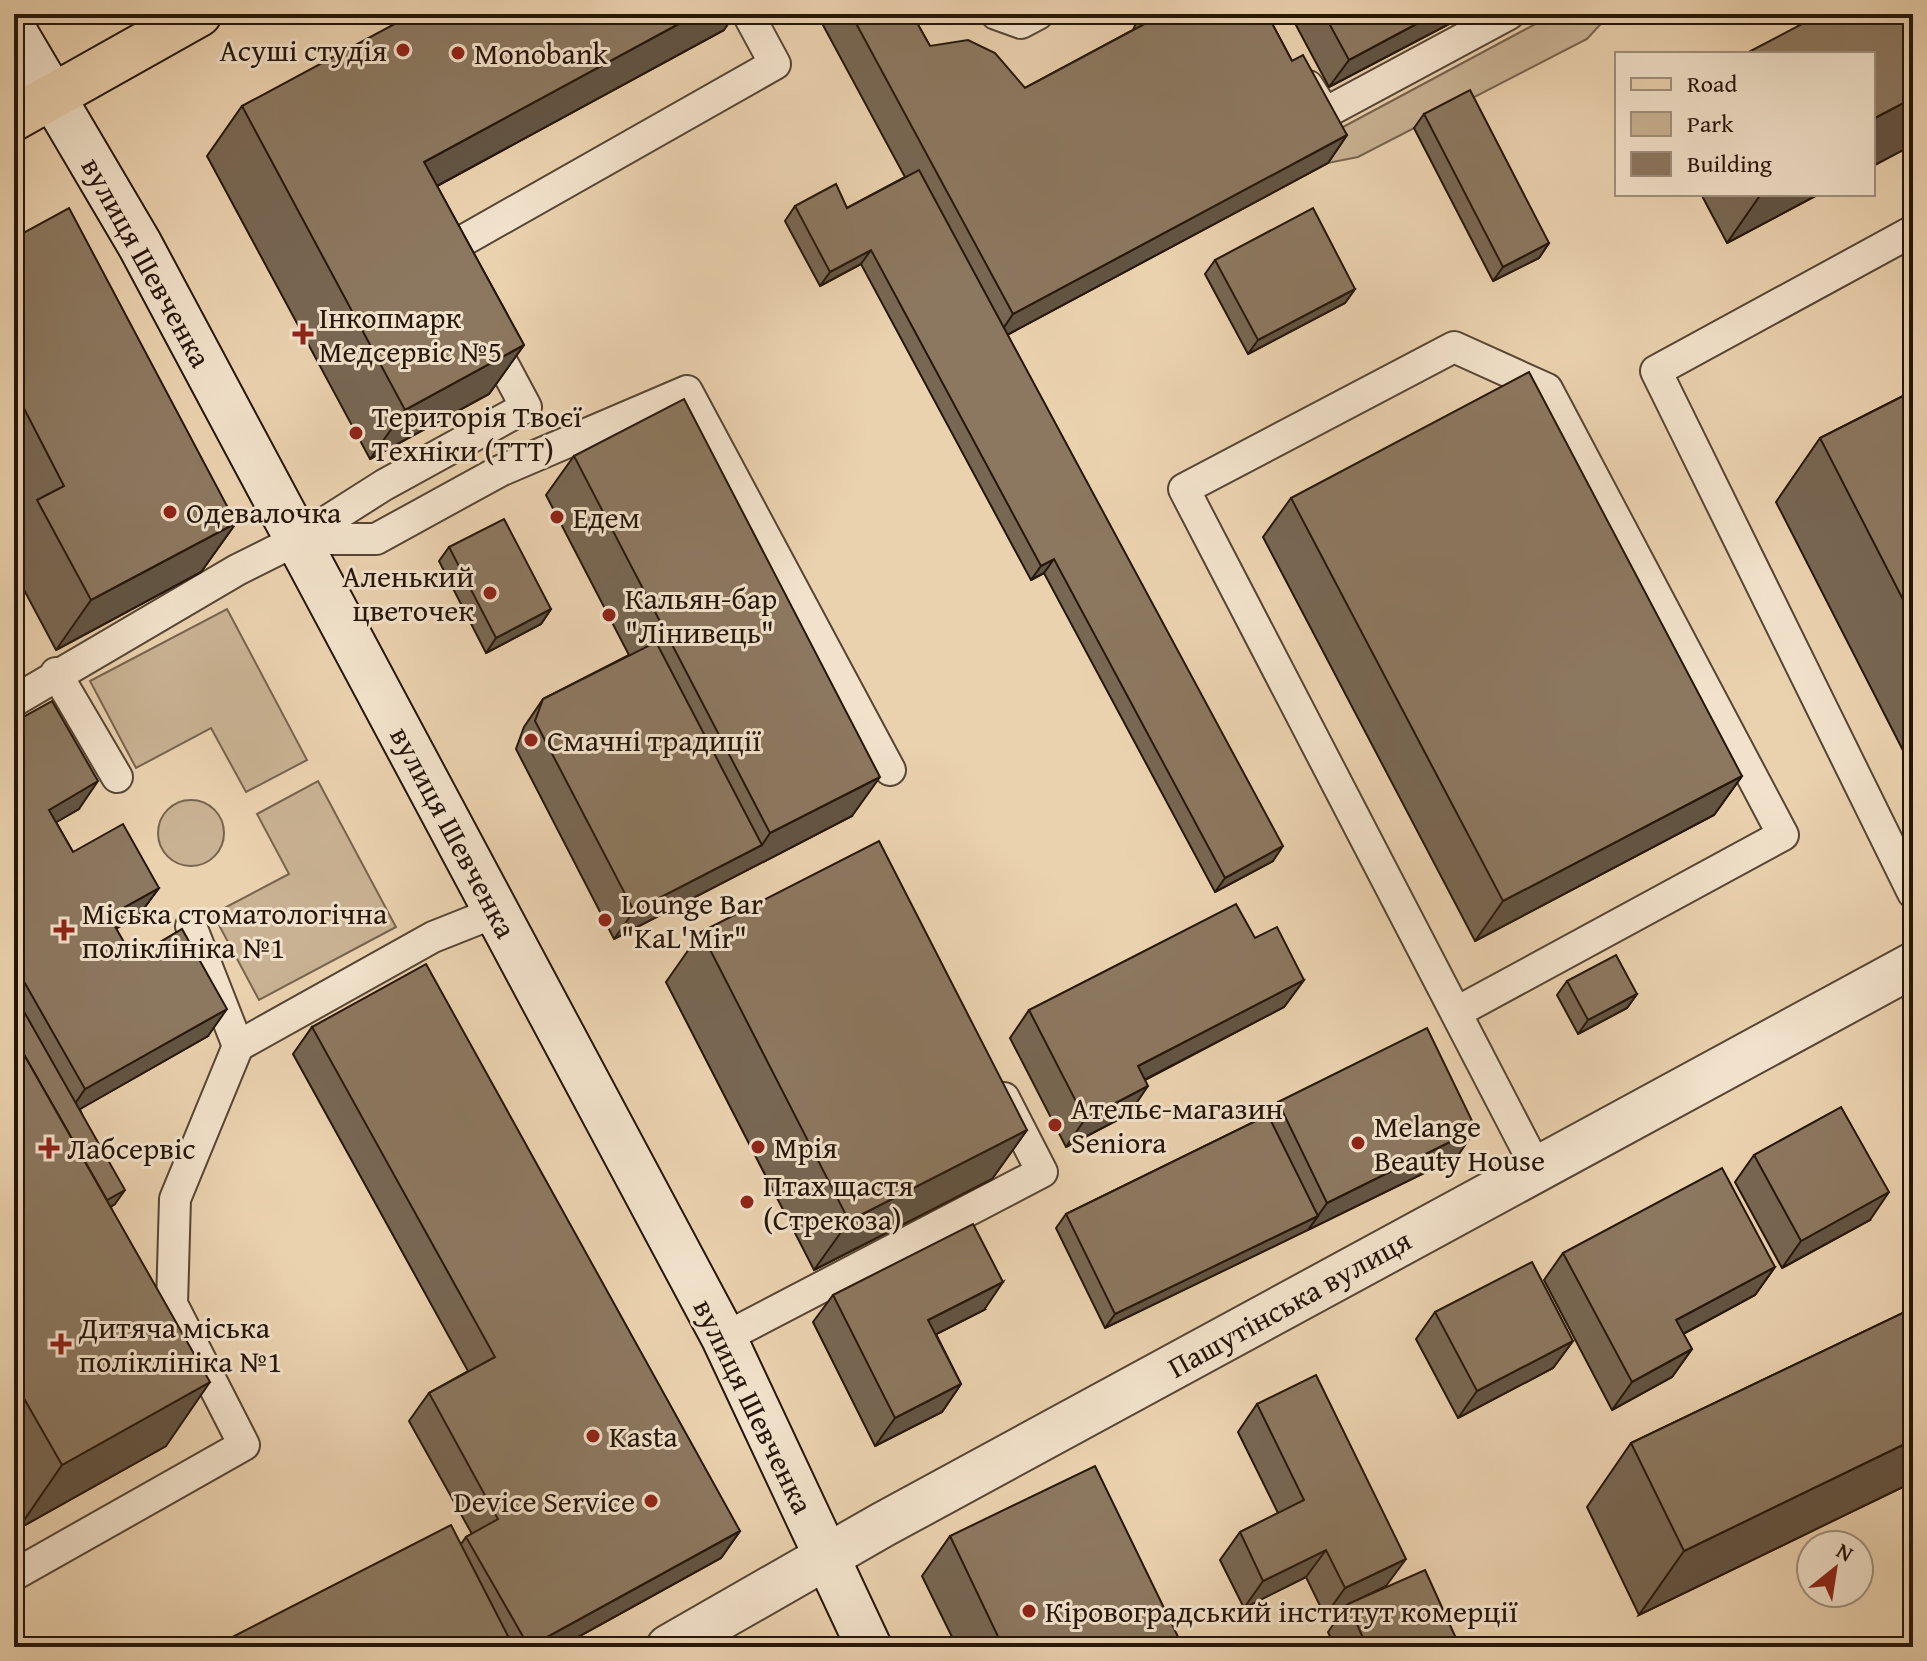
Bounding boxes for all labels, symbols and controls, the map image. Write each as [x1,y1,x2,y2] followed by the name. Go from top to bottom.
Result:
[220,28,387,72] place label: Асуші студія
[474,31,609,75] place label: Monobank
[394,41,412,59] marker: Асуші студія
[449,44,467,62] marker: Monobank
[1615,52,1875,196] legend
[1687,66,1737,101] text: Road
[1687,106,1734,141] text: Park
[1687,146,1772,181] text: Building
[71,149,223,376] street label: вулиця Шевченка
[319,295,502,373] place label: Інкопмарк Медсервіс №5
[294,325,312,343] marker: Інкопмарк Медсервіс №5
[372,394,582,472] place label: Територія Твоєї Техніки (ТТТ)
[347,424,365,442] marker: Територія Твоєї Техніки (ТТТ)
[186,490,342,534] place label: Одевалочка
[573,495,640,539] place label: Едем
[161,503,179,521] marker: Одевалочка
[548,508,566,526] marker: Едем
[342,554,474,632] place label: Аленький цветочек
[625,576,777,654] place label: Кальян-бар "Лінивець"
[481,584,499,602] marker: Аленький цветочек
[600,606,618,624] marker: Кальян-бар "Лінивець"
[380,718,529,946] street label: вулиця Шевченка
[547,718,761,762] place label: Смачні традиції
[522,731,540,749] marker: Смачні традиції
[621,881,763,959] place label: Lounge Bar "KaL'Mir"
[82,891,388,969] place label: Міська стоматологічна поліклініка №1
[596,911,614,929] marker: Lounge Bar "KaL'Mir"
[53,919,75,941] marker: Міська стоматологічна поліклініка №1
[1071,1086,1283,1164] place label: Ательє-магазин Seniora
[1374,1104,1545,1182] place label: Melange Beauty House
[1046,1116,1064,1134] marker: Ательє-магазин Seniora
[774,1125,837,1169] place label: Мрія
[67,1126,196,1170] place label: Лабсервіс
[1349,1134,1367,1152] marker: Melange Beauty House
[38,1137,60,1159] marker: Лабсервіс
[749,1138,767,1156] marker: Мрія
[763,1163,913,1241] place label: Птах щастя (Стрекоза)
[738,1193,756,1211] marker: Птах щастя (Стрекоза)
[1159,1218,1419,1388] street label: Пашутінська вулиця
[683,1291,825,1522] street label: вулиця Шевченка
[78,1305,282,1383] place label: Дитяча міська поліклініка №1
[50,1333,72,1355] marker: Дитяча міська поліклініка №1
[609,1414,678,1458] place label: Kasta
[584,1427,602,1445] marker: Kasta
[454,1479,635,1523] place label: Device Service
[642,1492,660,1510] marker: Device Service
[1795,1529,1875,1609] north arrow
[1831,1534,1860,1569] text: N
[1045,1589,1518,1633] place label: Кіровоградський інститут комерції
[1020,1602,1038,1620] marker: Кіровоградський інститут комерції

